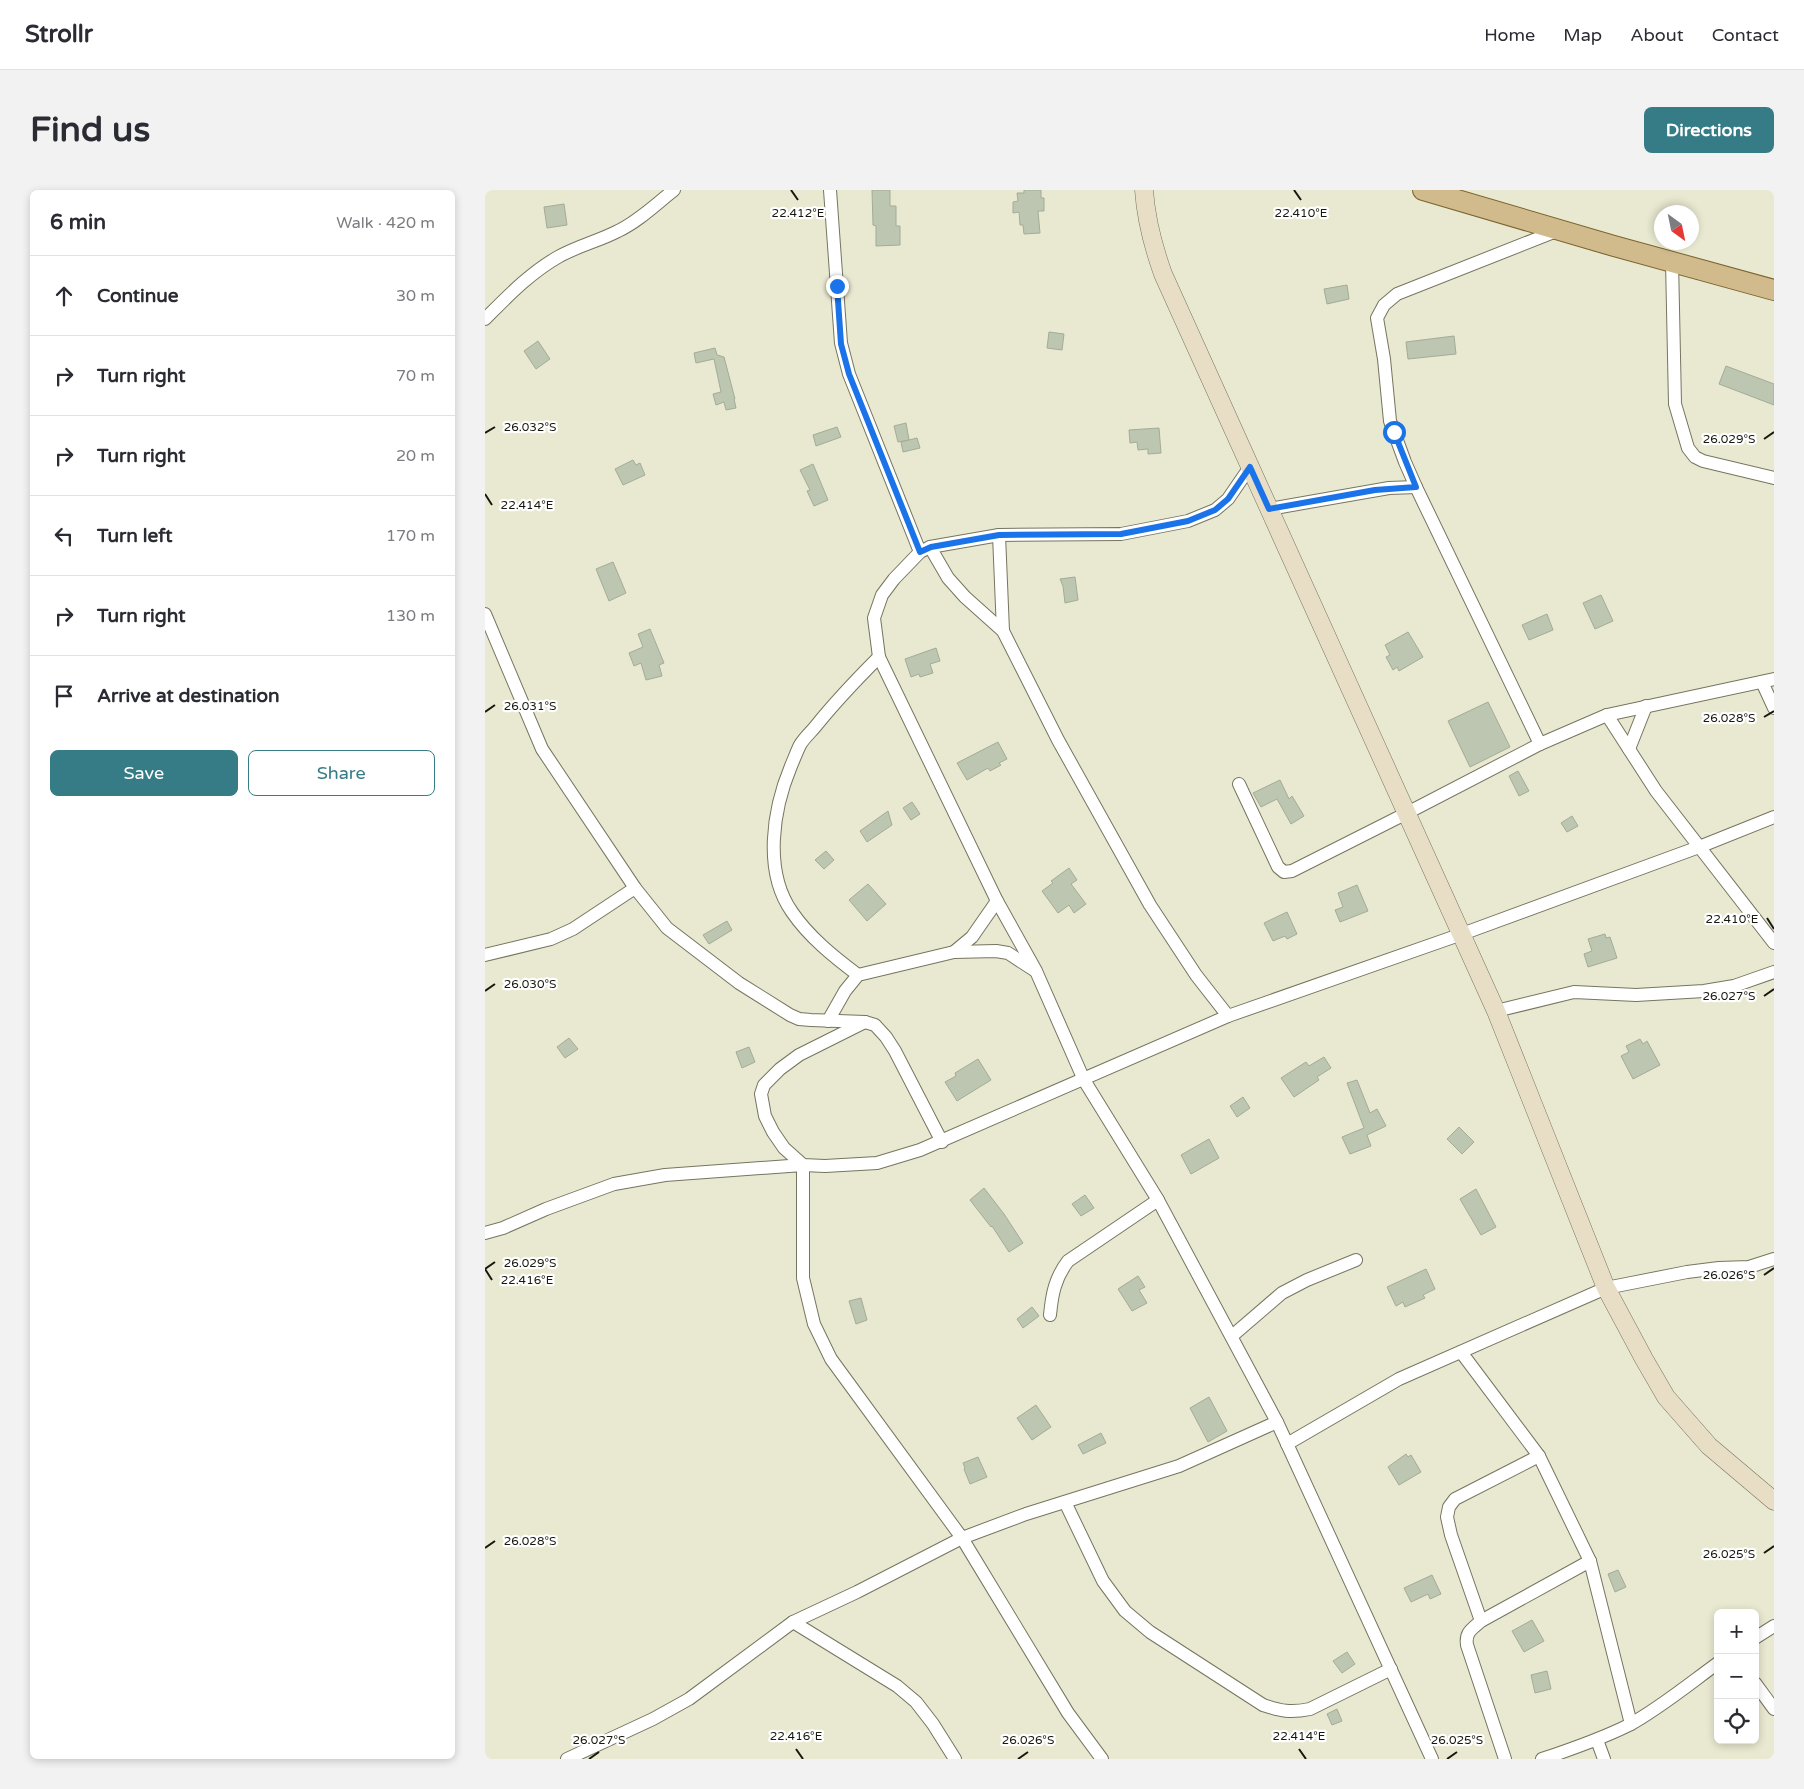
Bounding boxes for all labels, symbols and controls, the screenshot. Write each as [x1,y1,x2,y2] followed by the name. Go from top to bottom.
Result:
[25,20,93,49] text: Strollr
[1484,24,1535,46] text: Home
[1563,24,1602,46] text: Map
[1630,24,1684,46] text: About
[1712,24,1779,46] text: Contact
[1644,107,1774,153] button: Directions
[30,109,150,151] text: Find us
[1654,205,1699,250] north arrow
[772,206,825,220] text: 22.412°E
[1275,206,1328,220] text: 22.410°E
[50,210,106,235] text: 6 min
[336,213,435,233] text: Walk · 420 m
[826,275,849,298] route end
[50,282,78,310] icon: ahead
[97,285,179,307] text: Continue
[396,286,435,306] text: 30 m
[50,362,78,390] icon: right
[97,365,185,387] text: Turn right
[396,366,435,386] text: 70 m
[504,420,556,434] text: 26.032°S
[1383,421,1406,444] route start
[1703,432,1755,446] text: 26.029°S
[50,442,78,470] icon: right
[97,445,185,467] text: Turn right
[396,446,435,466] text: 20 m
[501,498,554,512] text: 22.414°E
[50,522,78,550] icon: left
[97,525,173,547] text: Turn left
[386,526,435,546] text: 170 m
[50,602,78,630] icon: right
[97,605,185,627] text: Turn right
[386,606,435,626] text: 130 m
[50,682,78,710] icon: arrive
[97,685,280,707] text: Arrive at destination
[504,699,556,713] text: 26.031°S
[1703,711,1755,725] text: 26.028°S
[50,750,238,796] button: Save
[248,750,435,796] button: Share
[1706,912,1759,926] text: 22.410°E
[504,977,556,991] text: 26.030°S
[1703,989,1755,1003] text: 26.027°S
[504,1256,556,1270] text: 26.029°S
[1703,1268,1755,1282] text: 26.026°S
[501,1273,554,1287] text: 22.416°E
[504,1534,556,1548] text: 26.028°S
[1703,1547,1755,1561] text: 26.025°S
[1714,1609,1759,1744] map controls
[1714,1609,1759,1654] button: +
[1714,1654,1759,1699] button: −
[1714,1699,1759,1744] button: locate
[770,1729,823,1743] text: 22.416°E
[1273,1729,1326,1743] text: 22.414°E
[573,1733,625,1747] text: 26.027°S
[1002,1733,1054,1747] text: 26.026°S
[1431,1733,1483,1747] text: 26.025°S

